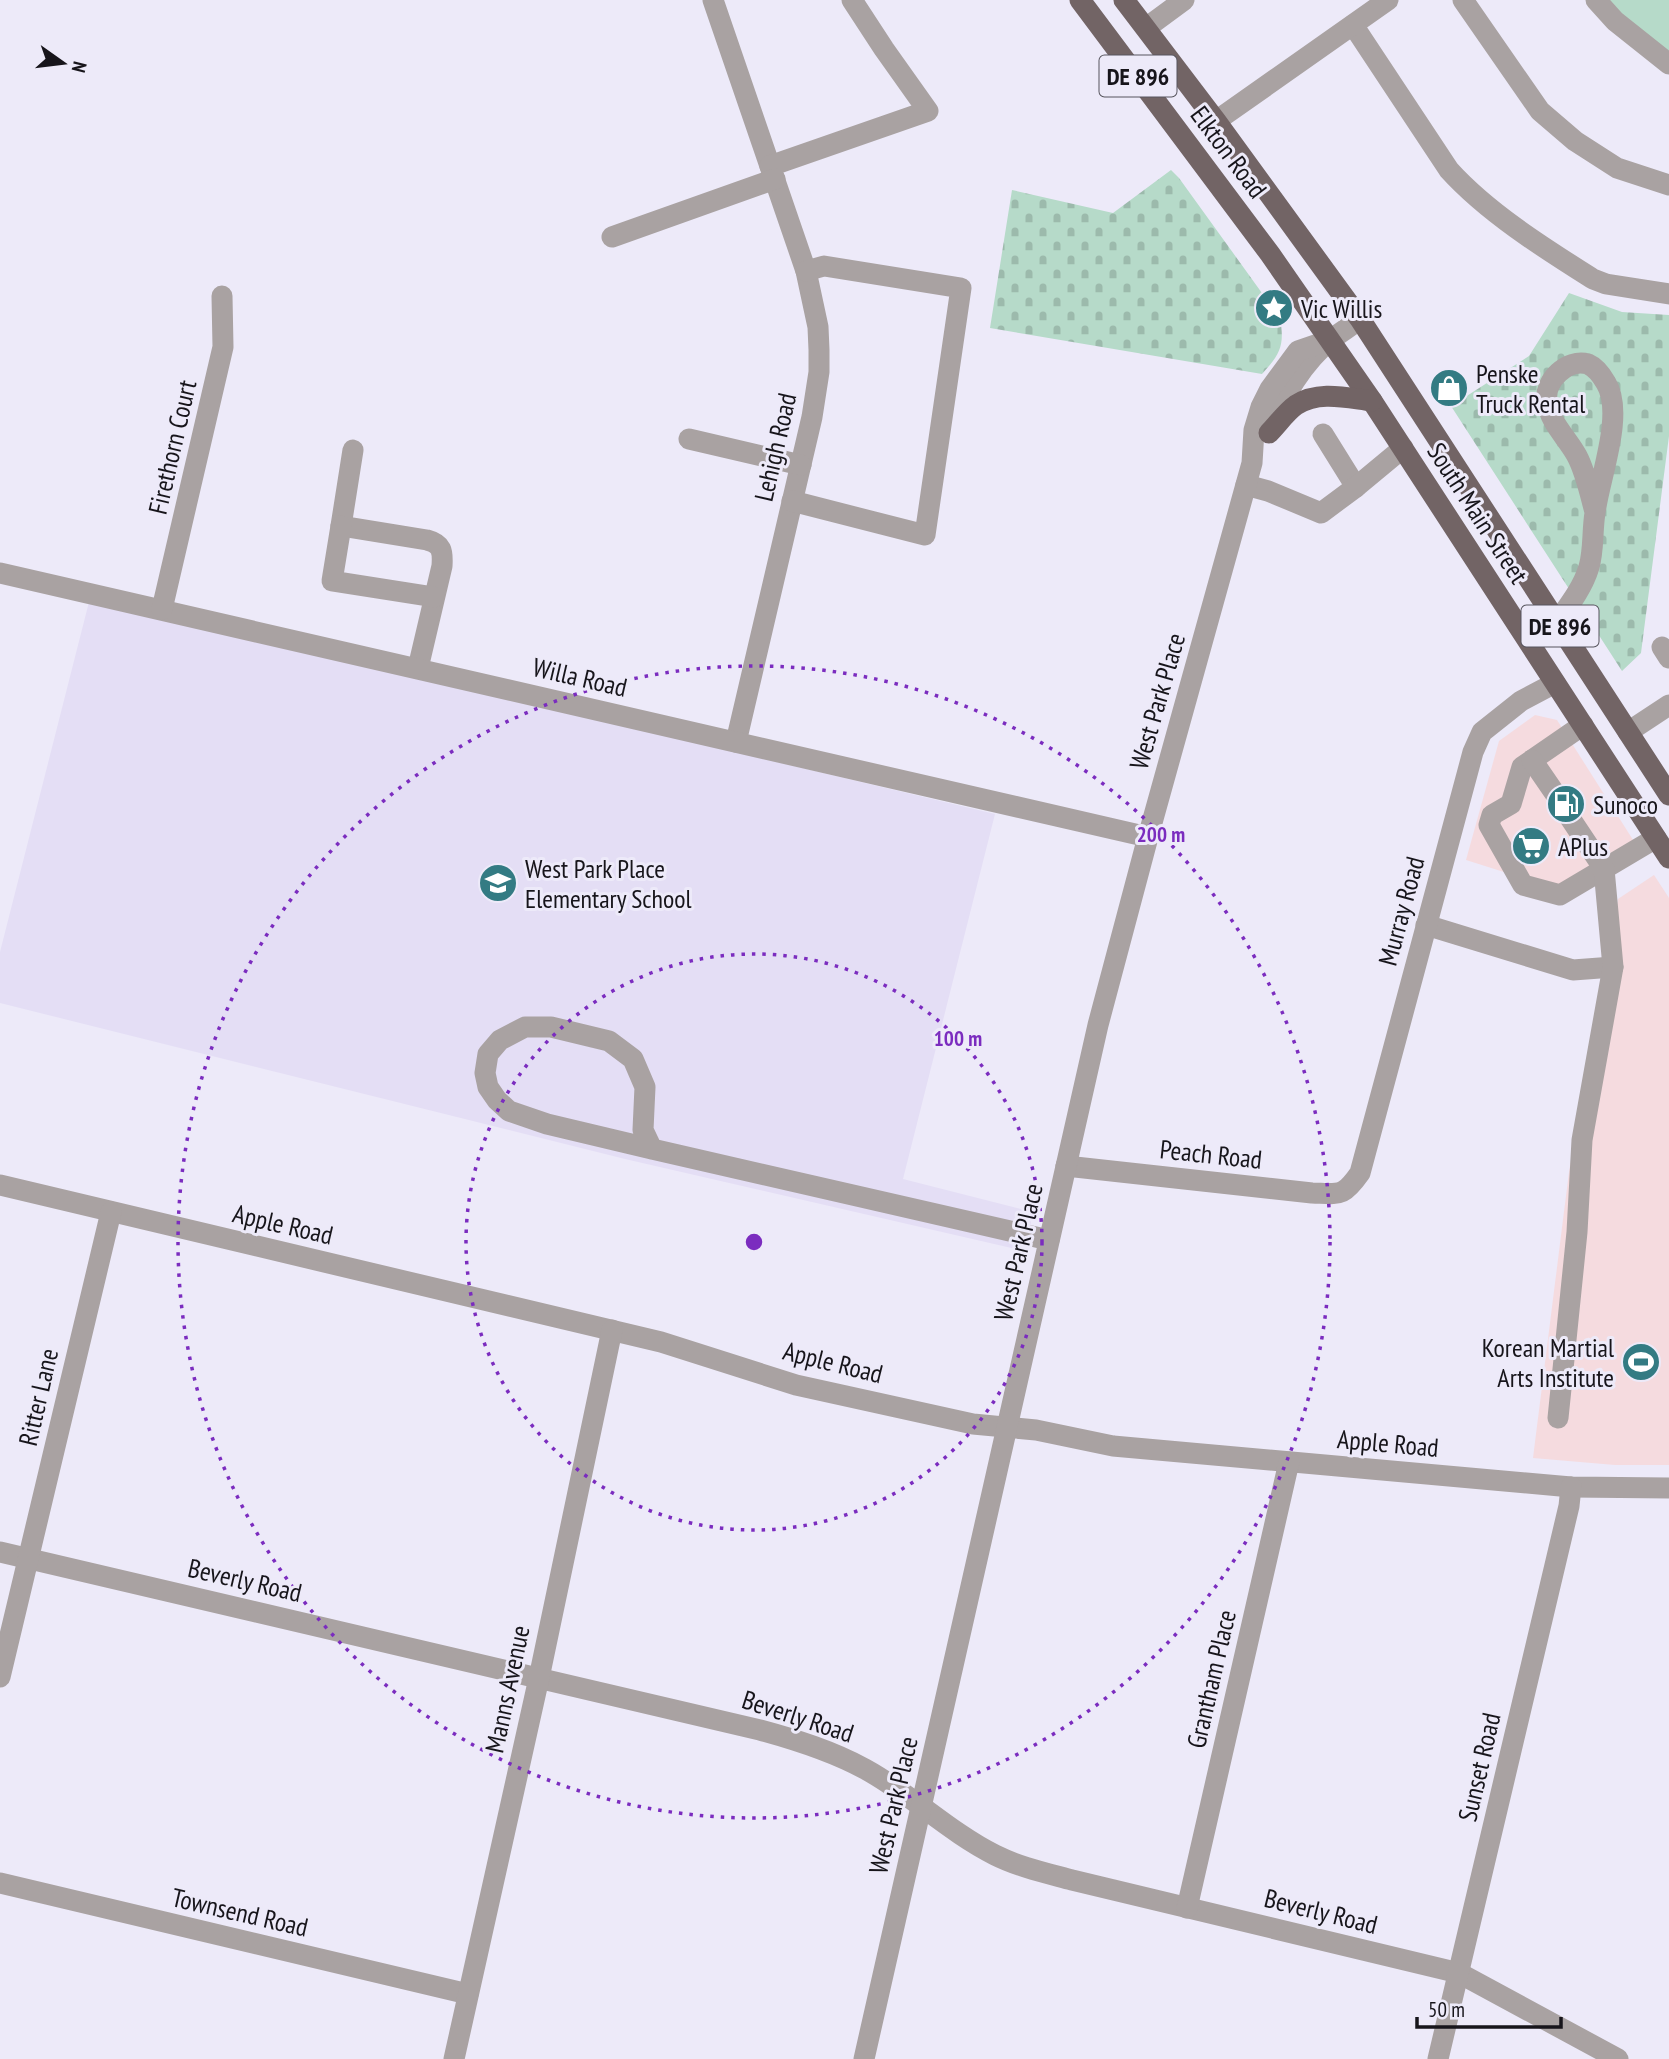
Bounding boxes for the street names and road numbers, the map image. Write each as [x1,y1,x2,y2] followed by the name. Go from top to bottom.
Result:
[1100,56,1176,96] road number: DE 896
[1184,99,1274,205] street label: Elkton Road
[141,377,203,517] street label: Firethorn Court
[747,390,803,504] street label: Lehigh Road
[1420,436,1536,590] street label: South Main Street
[1522,606,1598,646] road number: DE 896
[1122,629,1192,773] street label: West Park Place
[530,650,630,704] street label: Willa Road
[1371,853,1431,969] street label: Murray Road
[1158,1132,1264,1176] street label: Peach Road
[986,1180,1050,1324] street label: West Park Place
[230,1196,336,1252] street label: Apple Road
[780,1334,886,1390] street label: Apple Road
[11,1345,65,1449] street label: Ritter Lane
[1336,1422,1440,1464] street label: Apple Road
[185,1551,305,1609] street label: Beverly Road
[1179,1607,1243,1751] street label: Grantham Place
[477,1622,537,1756] street label: Manns Avenue
[738,1682,858,1750] street label: Beverly Road
[1451,1710,1507,1824] street label: Sunset Road
[861,1733,925,1877] street label: West Park Place
[169,1880,311,1944] street label: Townsend Road
[1261,1881,1381,1941] street label: Beverly Road

